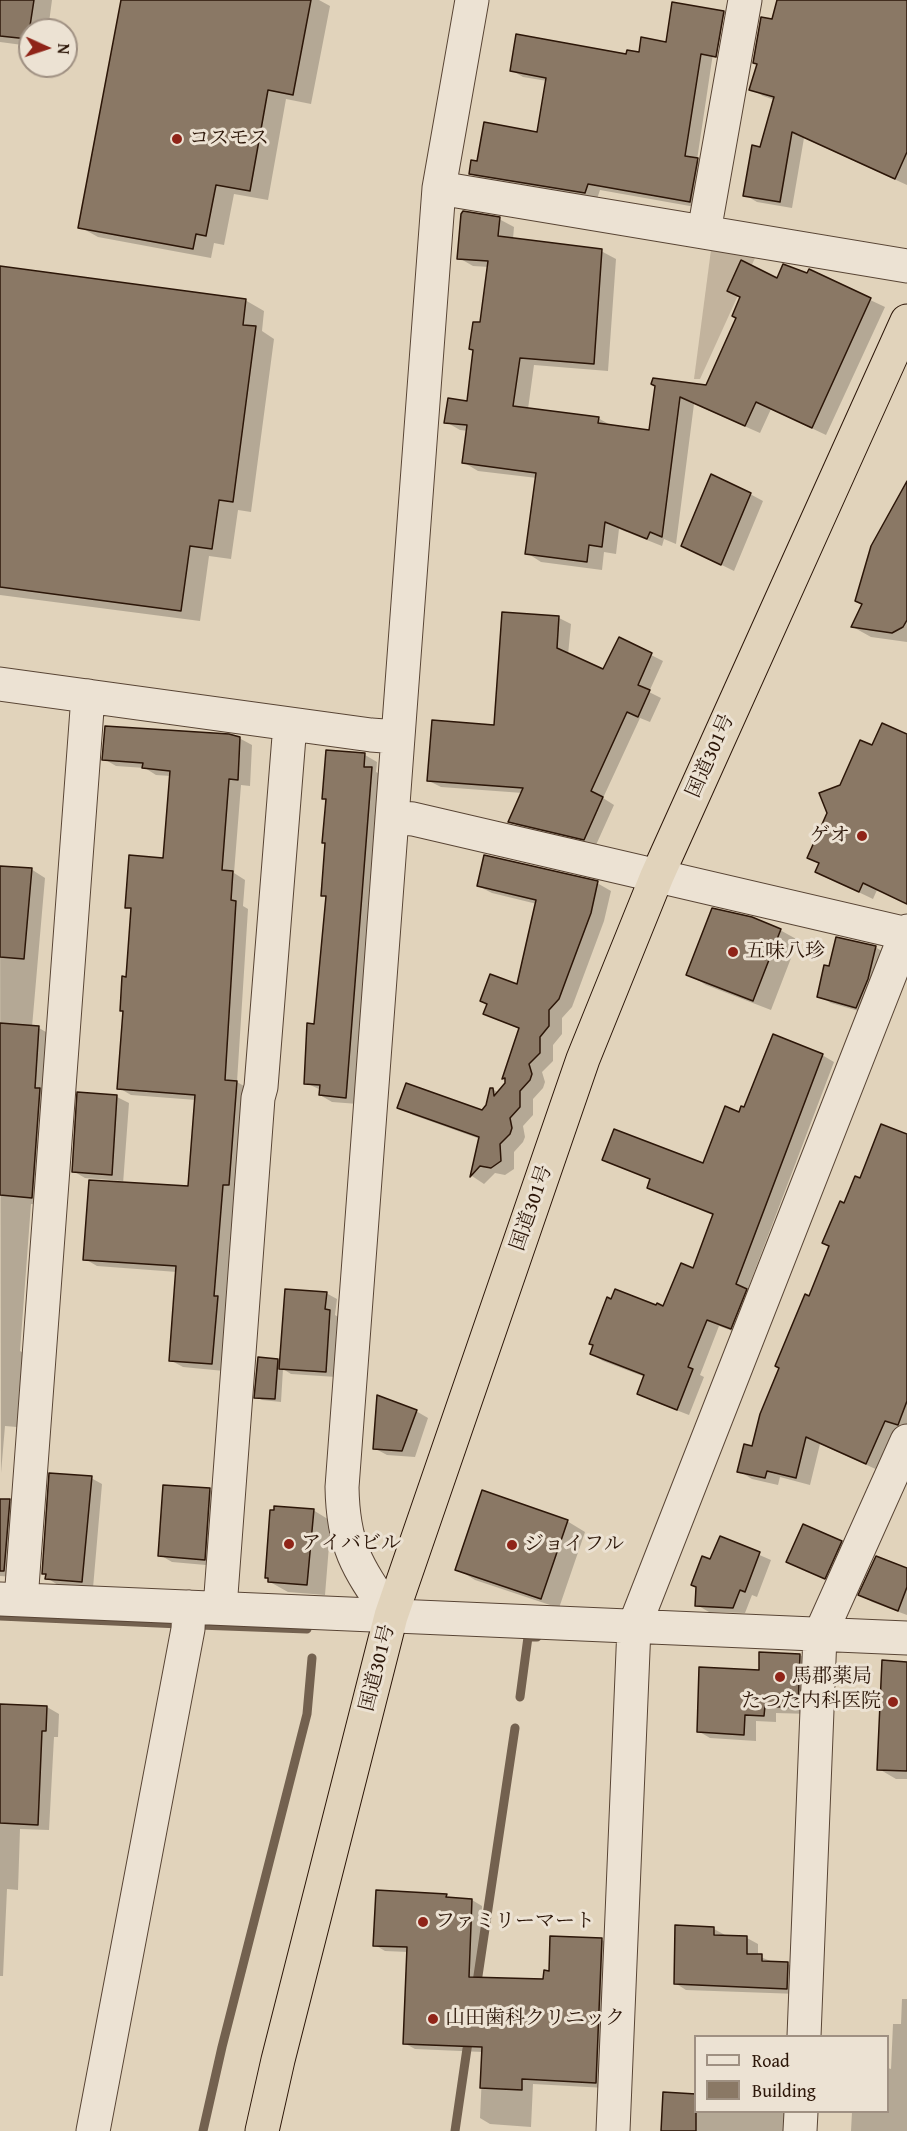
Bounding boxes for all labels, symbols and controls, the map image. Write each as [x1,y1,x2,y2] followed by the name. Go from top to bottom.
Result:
[18,18,78,78] north arrow
[52,43,76,55] text: N
[189,127,269,151] place label: コスモス
[170,132,184,146] marker: コスモス
[682,711,740,801] street label: 国道301号
[810,824,850,848] place label: ゲオ
[855,829,869,843] marker: ゲオ
[745,940,825,964] place label: 五味八珍
[726,945,740,959] marker: 五味八珍
[506,1162,558,1254] street label: 国道301号
[301,1532,401,1556] place label: アイバビル
[524,1533,624,1557] place label: ジョイフル
[282,1537,296,1551] marker: アイバビル
[505,1538,519,1552] marker: ジョイフル
[356,1622,400,1714] street label: 国道301号
[792,1665,872,1689] place label: 馬郡薬局
[773,1670,787,1684] marker: 馬郡薬局
[741,1690,881,1714] place label: たつた内科医院
[886,1695,900,1709] marker: たつた内科医院
[435,1910,595,1934] place label: ファミリーマート
[416,1915,430,1929] marker: ファミリーマート
[445,2007,625,2031] place label: 山田歯科クリニック
[426,2012,440,2026] marker: 山田歯科クリニック
[694,2035,889,2113] legend
[752,2047,790,2074] text: Road
[752,2077,816,2104] text: Building

